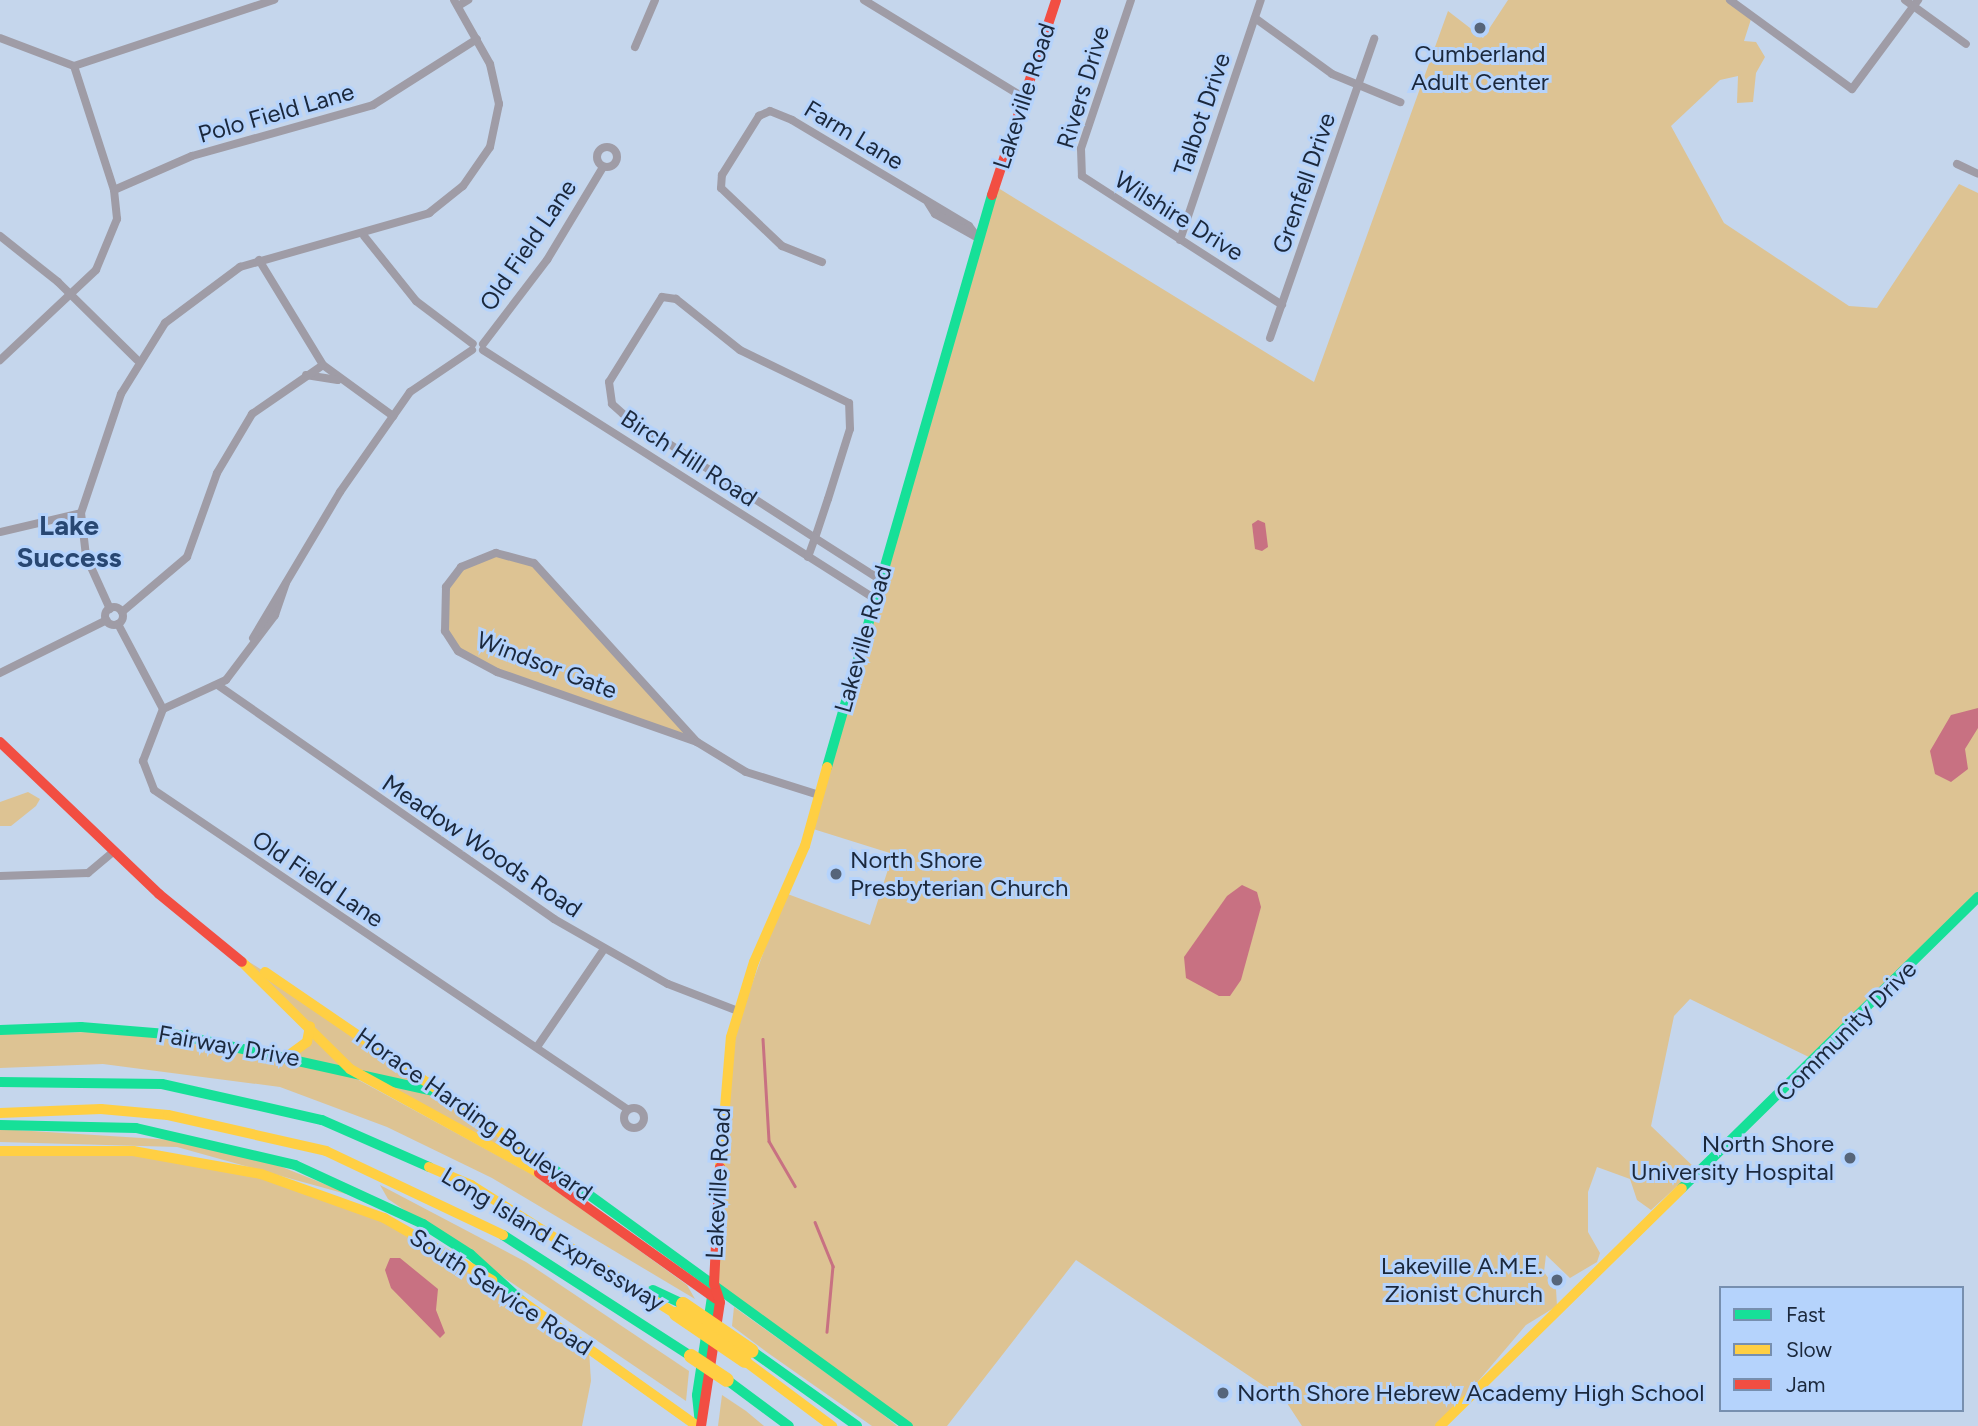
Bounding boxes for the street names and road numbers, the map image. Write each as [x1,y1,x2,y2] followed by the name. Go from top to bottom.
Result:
[987,19,1061,173] street label: Lakeville Road
[1051,22,1115,152] street label: Rivers Drive
[1168,49,1236,179] street label: Talbot Drive
[195,77,357,149] street label: Polo Field Lane
[799,94,909,176] street label: Farm Lane
[1267,109,1341,257] street label: Grenfell Drive
[1109,165,1249,267] street label: Wilshire Drive
[474,174,582,316] street label: Old Field Lane
[616,403,762,513] street label: Birch Hill Road
[828,562,898,716] street label: Lakeville Road
[473,625,621,705] street label: Windsor Gate
[377,769,587,923] street label: Meadow Woods Road
[247,825,389,933] street label: Old Field Lane
[1770,955,1922,1107] street label: Community Drive
[156,1019,302,1073] street label: Fairway Drive
[350,1021,598,1207] street label: Horace Harding Boulevard
[700,1106,736,1260] street label: Lakeville Road
[436,1161,670,1317] street label: Long Island Expressway
[404,1222,598,1362] street label: South Service Road

